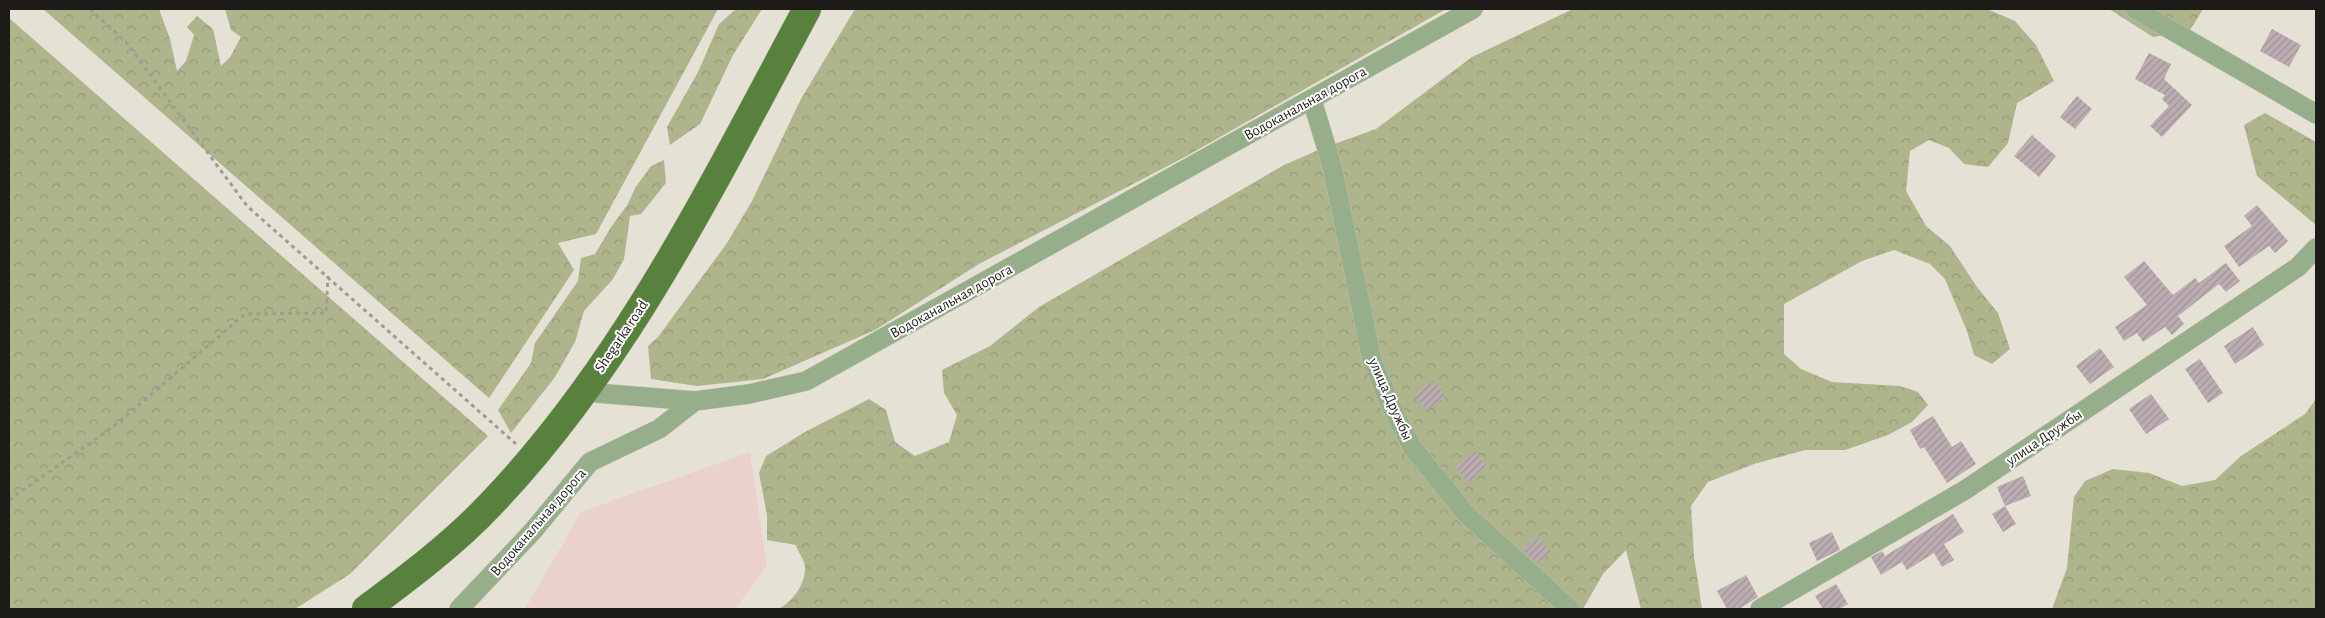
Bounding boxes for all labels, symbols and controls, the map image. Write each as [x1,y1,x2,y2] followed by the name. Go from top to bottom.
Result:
[1242,64,1369,143] street label: Водоканальная дорога
[888,262,1015,341] street label: Водоканальная дорога
[592,297,651,375] street label: Shegarka road
[1365,355,1415,442] street label: улица Дружбы
[2003,407,2085,469] street label: улица Дружбы
[488,466,589,579] street label: Водоканальная дорога

